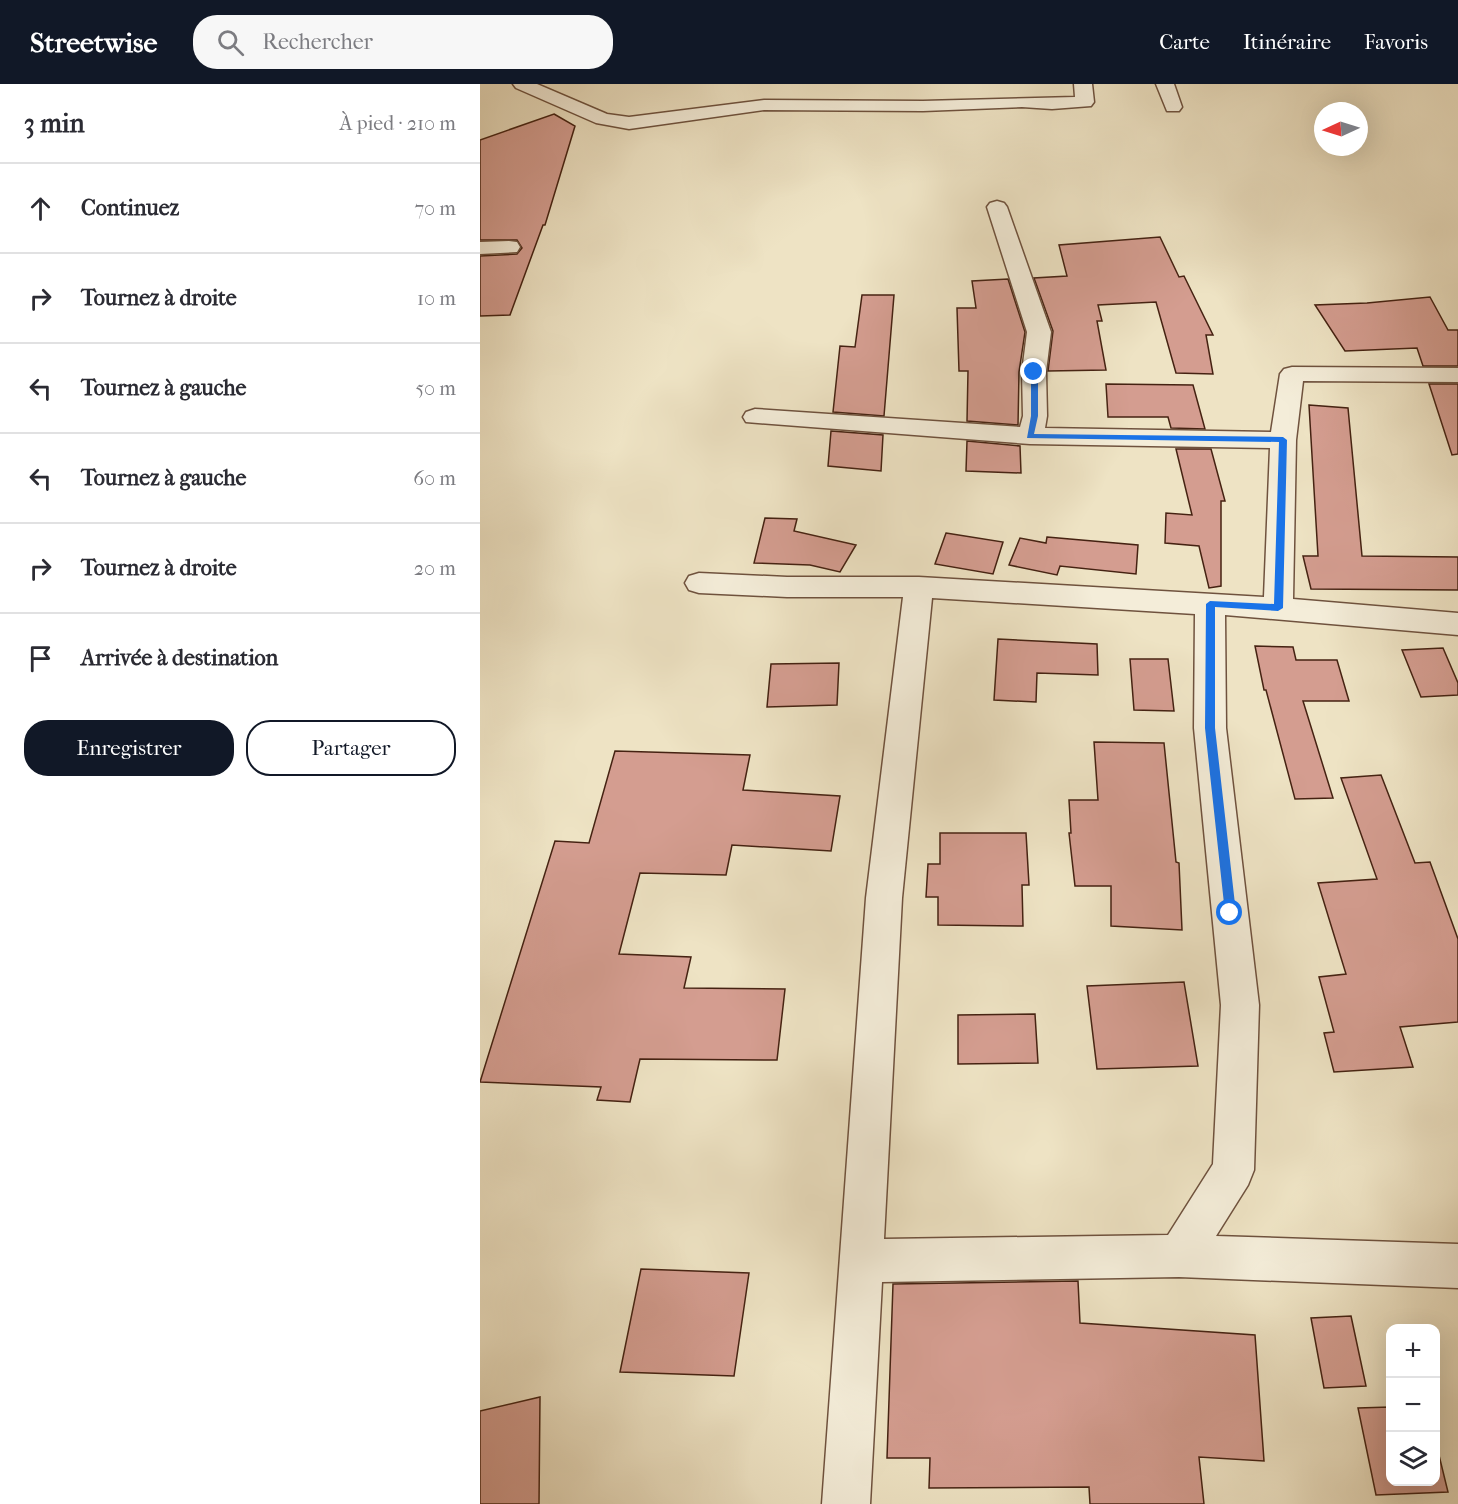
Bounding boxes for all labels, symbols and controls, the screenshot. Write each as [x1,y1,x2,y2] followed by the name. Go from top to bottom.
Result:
[193,15,613,69] search box
[30,26,157,59] text: Streetwise
[214,26,247,59] icon: search
[262,29,373,55] text: Rechercher
[1159,30,1210,54] text: Carte
[1243,30,1331,54] text: Itinéraire
[1364,30,1428,54] text: Favoris
[1314,102,1368,156] north arrow
[24,108,85,139] text: 3 min
[340,112,456,135] text: À pied · 210 m
[24,192,57,225] icon: ahead
[81,195,179,221] text: Continuez
[414,197,456,220] text: 70 m
[24,282,57,315] icon: right
[81,285,237,311] text: Tournez à droite
[417,287,456,310] text: 10 m
[1020,358,1046,384] route end
[24,372,57,405] icon: left
[81,375,246,401] text: Tournez à gauche
[415,377,456,400] text: 50 m
[24,462,57,495] icon: left
[81,465,246,491] text: Tournez à gauche
[413,467,456,490] text: 60 m
[24,552,57,585] icon: right
[81,555,237,581] text: Tournez à droite
[414,557,456,580] text: 20 m
[24,642,57,675] icon: arrive
[81,645,278,671] text: Arrivée à destination
[24,720,234,776] button: Enregistrer
[246,720,456,776] button: Partager
[1216,899,1242,925] route start
[1386,1324,1440,1486] map controls
[1386,1324,1440,1378] button: +
[1386,1378,1440,1432] button: −
[1386,1432,1440,1486] button: layers

